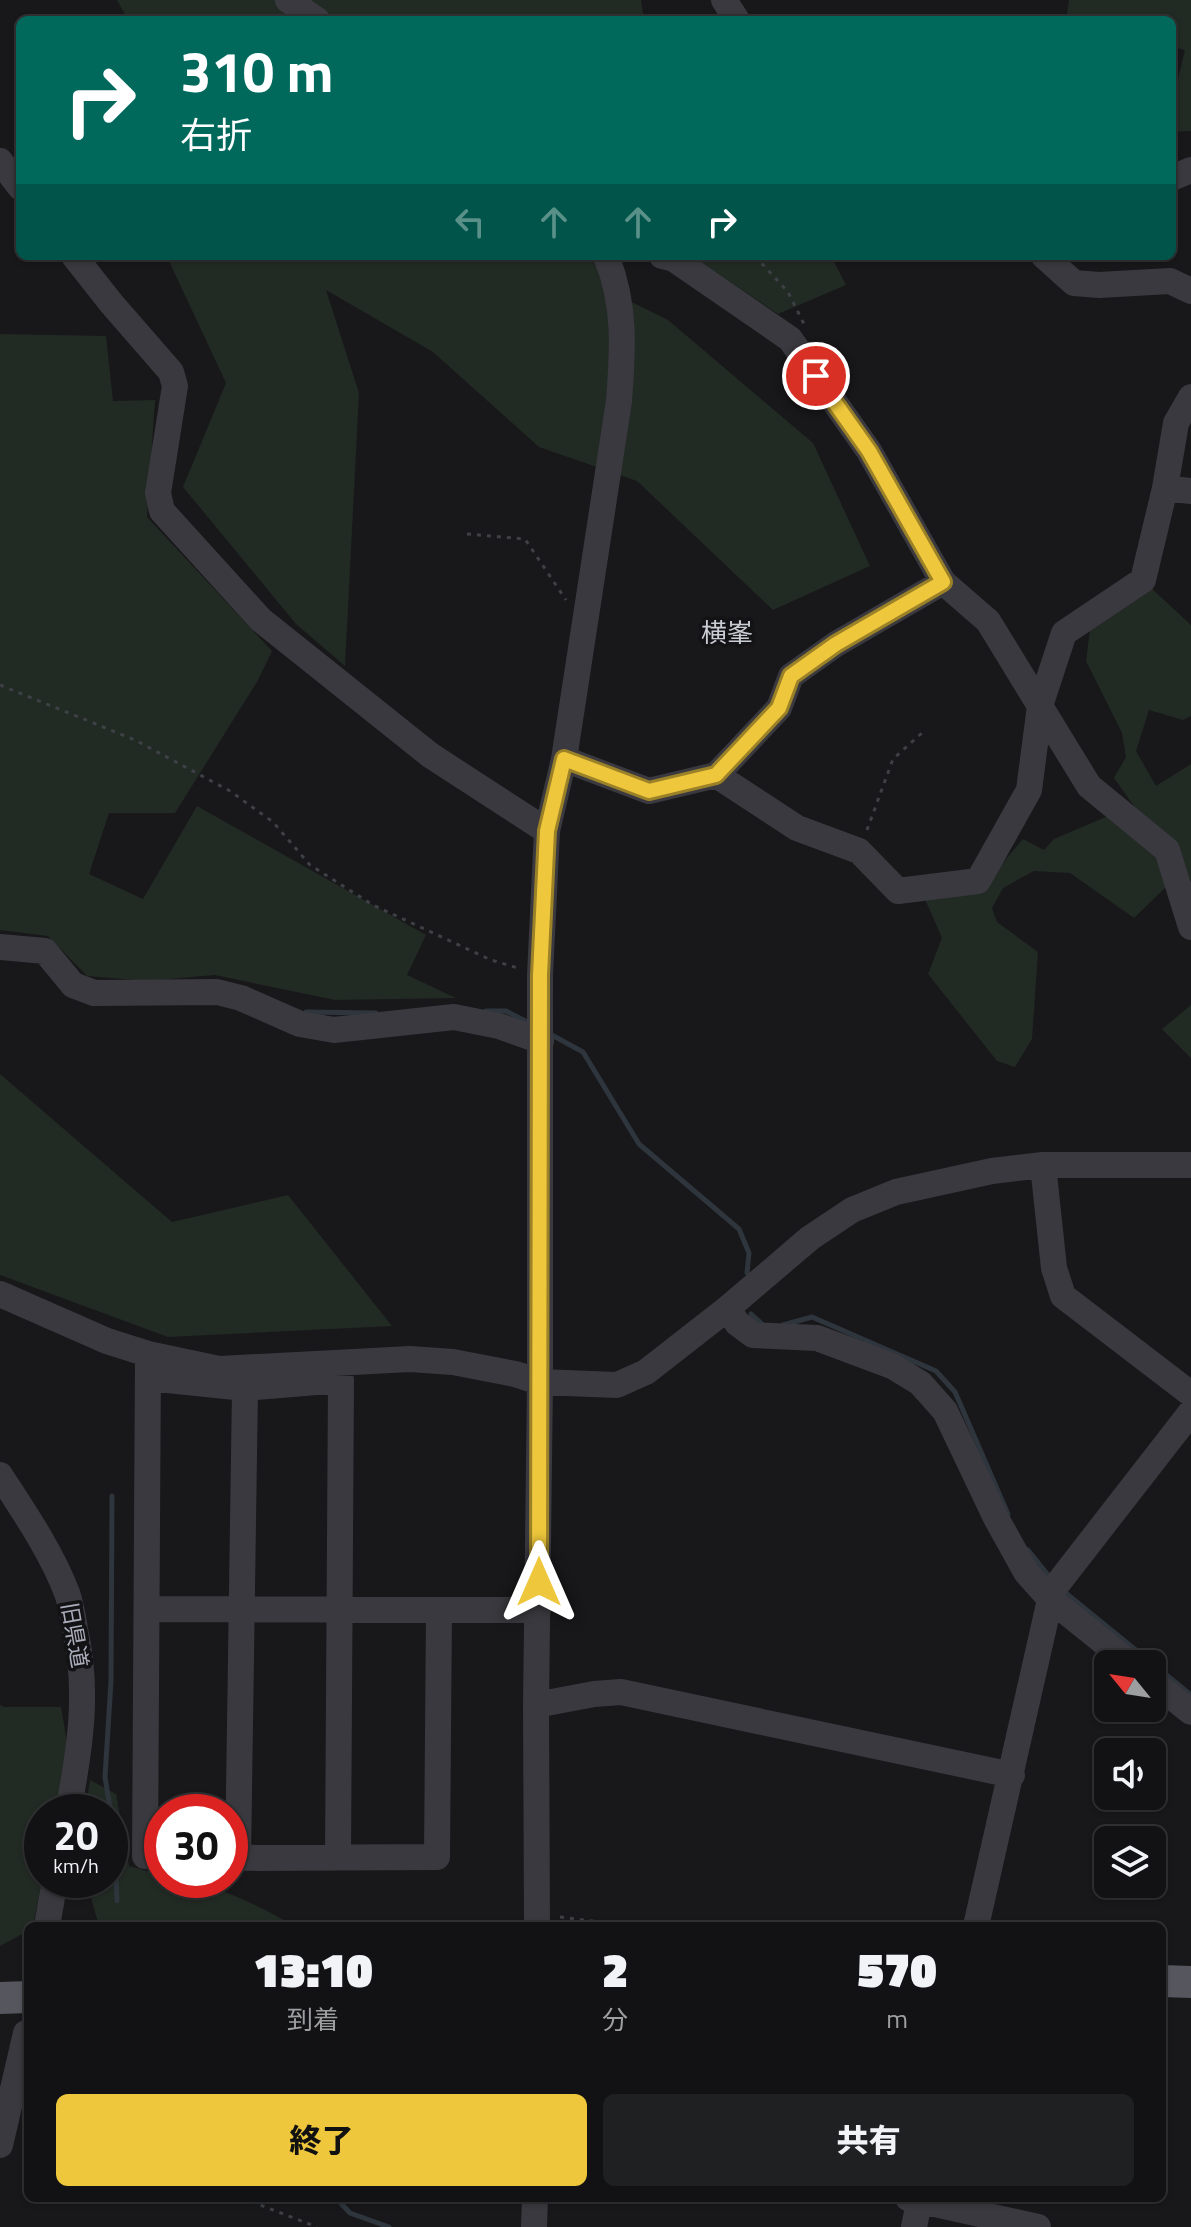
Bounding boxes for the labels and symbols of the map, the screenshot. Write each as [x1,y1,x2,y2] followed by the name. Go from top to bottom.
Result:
[782,342,850,410] pin
[701,613,753,652] district label: 横峯
[497,1540,581,1624] position arrow
[53,1600,97,1670] street label: 旧県道
[1094,1650,1166,1722] north arrow
[144,1794,248,1898] speed limit sign: 30

